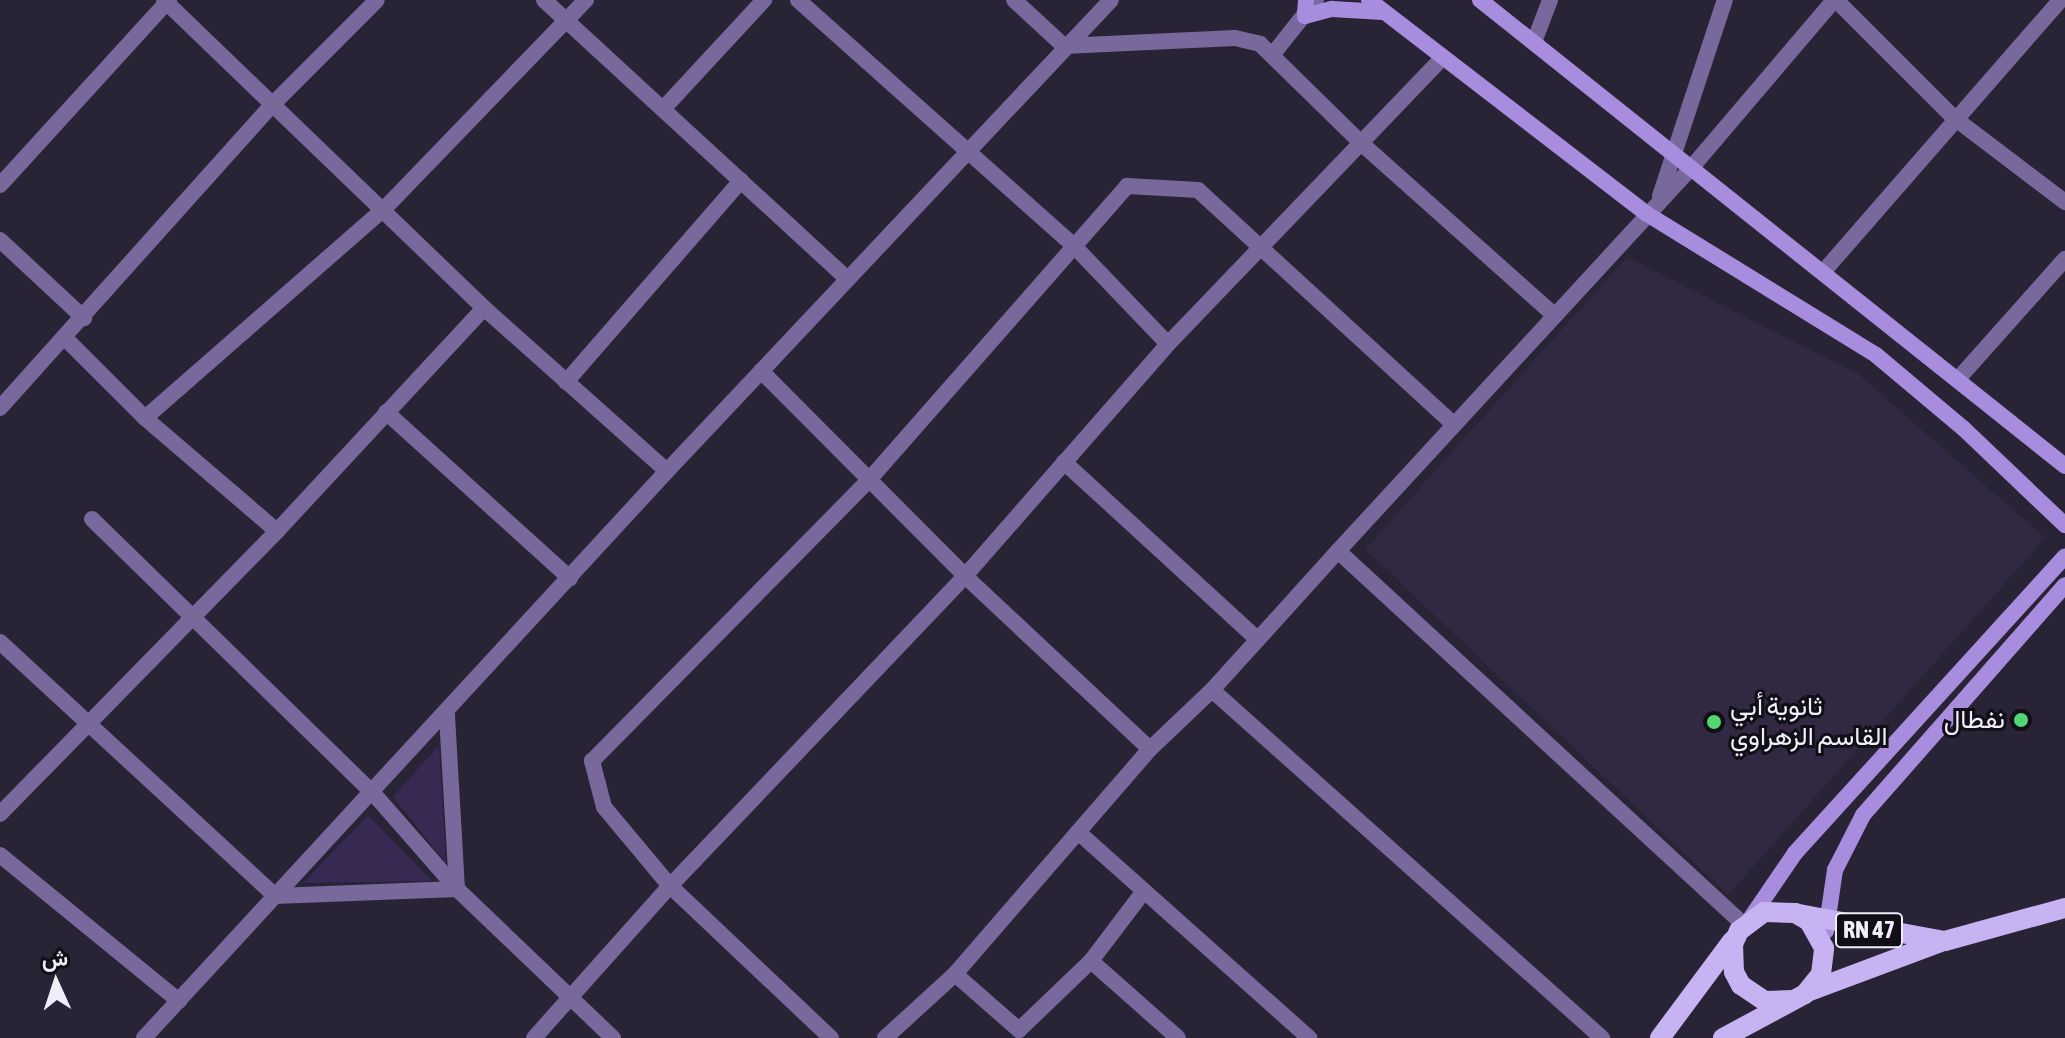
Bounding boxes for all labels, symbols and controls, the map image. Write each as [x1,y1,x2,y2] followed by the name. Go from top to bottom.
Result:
[1730,691,1888,752] place label: ثانوية أبي القاسم الزهراوي
[1944,704,2005,736] place label: نفطال
[2012,711,2030,729] marker: نفطال
[1705,713,1723,731] marker: ثانوية أبي القاسم الزهراوي
[1833,910,1905,950] road number: RN 47
[16,942,96,1022] north arrow
[41,944,69,972] text: ش

